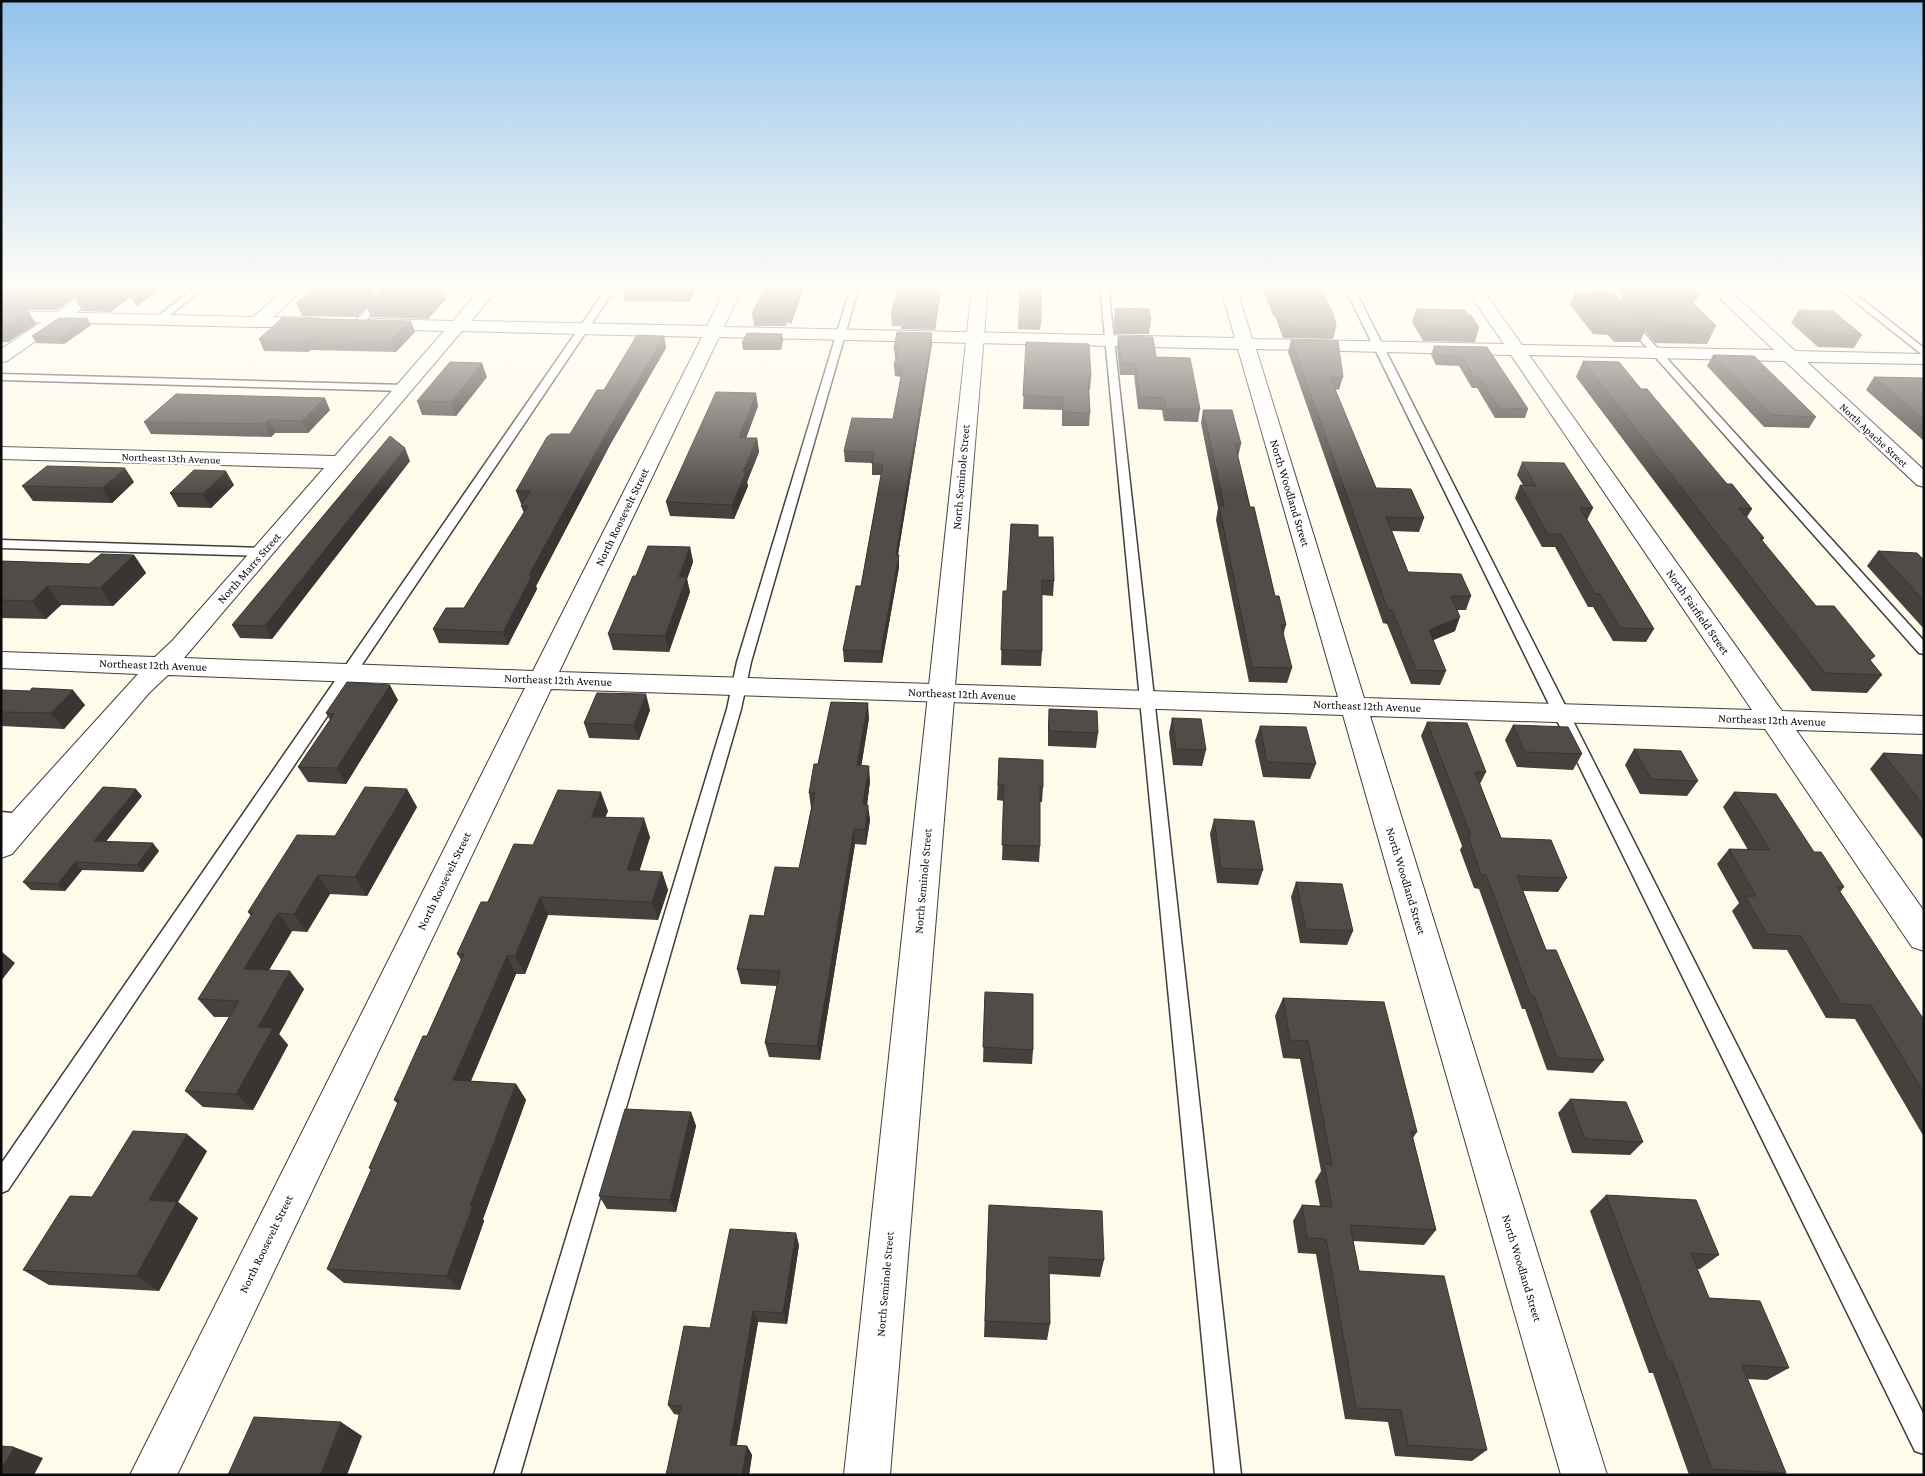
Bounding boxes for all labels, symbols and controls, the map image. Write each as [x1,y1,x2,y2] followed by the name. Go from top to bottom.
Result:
[1837,400,1911,470] street label: North Apache Street
[949,423,973,530] street label: North Seminole Street
[1267,438,1313,549] street label: North Woodland Street
[121,450,221,466] street label: Northeast 13th Avenue
[592,465,652,568] street label: North Roosevelt Street
[214,529,284,606] street label: North Marrs Street
[1663,567,1733,658] street label: North Fairfield Street
[99,656,207,674] street label: Northeast 12th Avenue
[504,671,612,689] street label: Northeast 12th Avenue
[908,685,1016,703] street label: Northeast 12th Avenue
[1313,697,1421,715] street label: Northeast 12th Avenue
[1718,711,1826,729] street label: Northeast 12th Avenue
[1383,826,1429,937] street label: North Woodland Street
[911,827,935,934] street label: North Seminole Street
[414,829,474,932] street label: North Roosevelt Street
[236,1192,296,1295] street label: North Roosevelt Street
[1499,1213,1545,1324] street label: North Woodland Street
[873,1230,897,1337] street label: North Seminole Street

